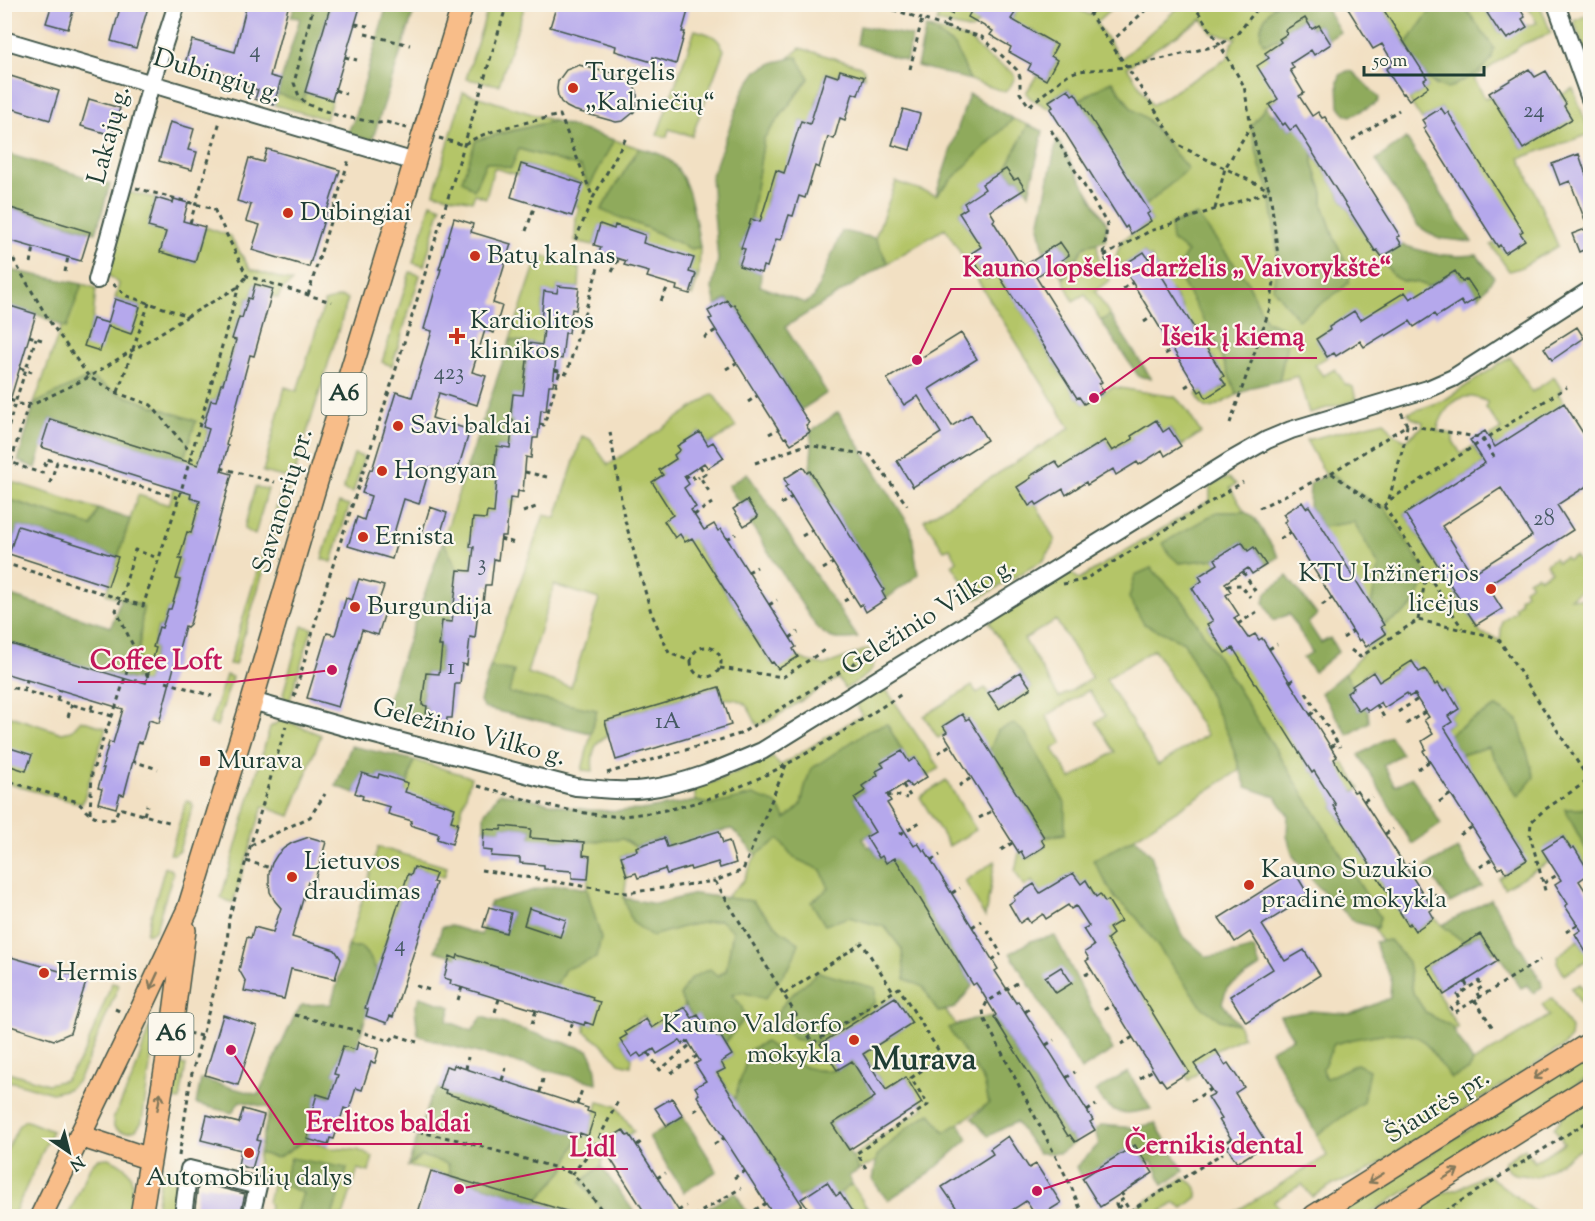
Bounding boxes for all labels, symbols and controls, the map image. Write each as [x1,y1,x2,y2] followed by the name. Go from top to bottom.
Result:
[249,36,261,68] house number: 4
[1364,39,1484,77] scale bar
[149,40,285,114] street label: Dubingių g.
[1372,49,1408,75] text: 50 m
[585,55,715,122] place label: Turgelis „Kalniečių“
[566,81,580,95] marker: Turgelis „Kalniečių“
[79,82,141,188] street label: Lakajų g.
[1523,96,1545,128] house number: 24
[300,195,411,232] place label: Dubingiai
[281,206,295,220] marker: Dubingiai
[487,238,616,275] place label: Batų kalnas
[951,244,1404,289] callout: Kauno lopšelis-darželis „Vaivorykštė“
[468,249,482,263] marker: Batų kalnas
[962,250,1392,289] text: Kauno lopšelis-darželis „Vaivorykštė“
[470,303,594,370] place label: Kardiolitos klinikos
[1150,313,1317,358] callout: Išeik į kiemą
[1161,319,1305,358] text: Išeik į kiemą
[448,327,466,345] marker: Kardiolitos klinikos
[434,358,464,390] house number: 423
[322,373,366,415] road number: A6
[410,408,531,445] place label: Savi baldai
[391,419,405,433] marker: Savi baldai
[244,424,324,578] street label: Savanorių pr.
[394,453,497,490] place label: Hongyan
[375,464,389,478] marker: Hongyan
[1533,504,1555,536] house number: 28
[375,519,454,556] place label: Ernista
[356,530,370,544] marker: Ernista
[478,549,486,581] house number: 3
[835,549,1023,685] street label: Geležinio Vilko g.
[1299,556,1479,623] place label: KTU Inžinerijos licėjus
[1484,582,1498,596] marker: KTU Inžinerijos licėjus
[367,589,492,626] place label: Burgundija
[348,600,362,614] marker: Burgundija
[78,637,234,682] callout: Coffee Loft
[90,643,223,682] text: Coffee Loft
[447,653,455,685] house number: 1
[368,689,570,777] street label: Geležinio Vilko g.
[655,707,681,739] house number: 1A
[217,743,302,780] place label: Murava
[198,754,212,768] marker: Murava
[304,844,421,911] place label: Lietuvos draudimas
[1261,852,1447,919] place label: Kauno Suzukio pradinė mokykla
[285,870,299,884] marker: Lietuvos draudimas
[1242,878,1256,892] marker: Kauno Suzukio pradinė mokykla
[394,930,406,962] house number: 4
[56,955,138,992] place label: Hermis
[37,966,51,980] marker: Hermis
[147,971,159,989] one-way arrow
[662,1007,842,1074] place label: Kauno Valdorfo mokykla
[148,1013,194,1055] road number: A6
[847,1033,861,1047] marker: Kauno Valdorfo mokykla
[871,1038,977,1084] district label: Murava
[1378,1060,1498,1154] street label: Šiaurės pr.
[1533,1069,1550,1081] one-way arrow
[154,1092,165,1112] one-way arrow
[294,1099,482,1144] callout: Erelitos baldai
[306,1105,470,1144] text: Erelitos baldai
[1113,1121,1316,1166] callout: Černikis dental
[39,1122,99,1182] north arrow
[557,1124,628,1169] callout: Lidl
[1125,1126,1304,1166] text: Černikis dental
[570,1130,617,1169] text: Lidl
[242,1146,256,1160] marker: Automobilių dalys
[64,1149,88,1175] text: N
[146,1160,353,1197] place label: Automobilių dalys
[1443,1167,1460,1180] one-way arrow
[1368,1172,1385,1184] one-way arrow

